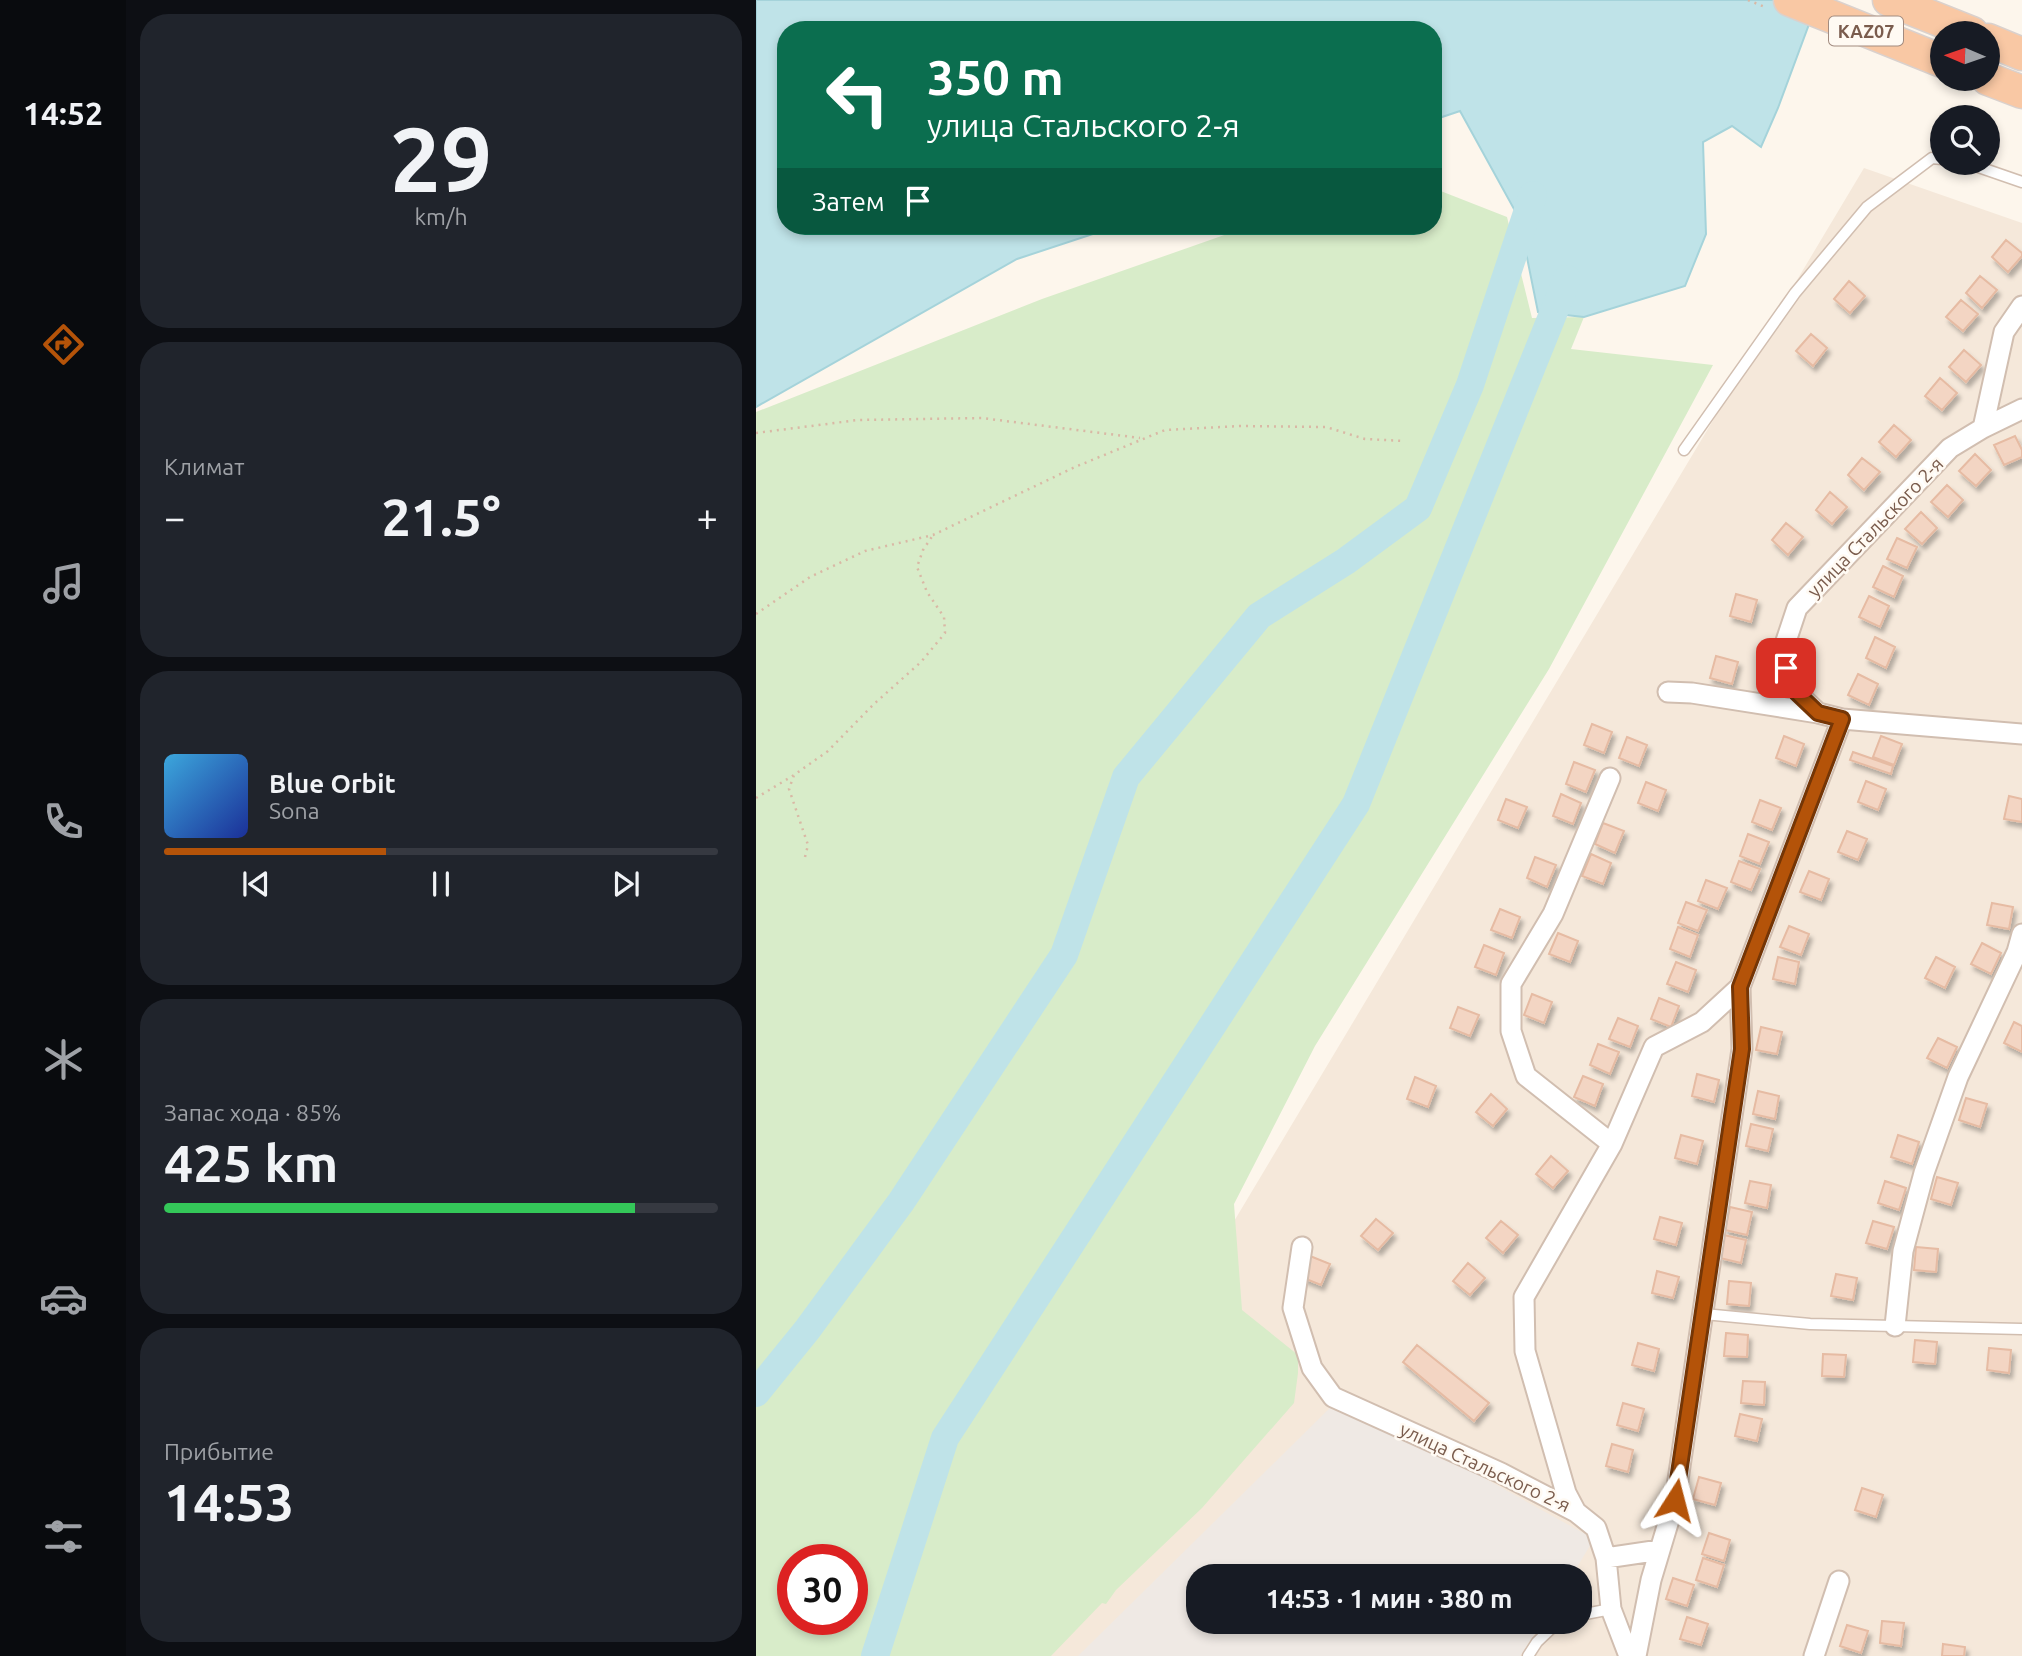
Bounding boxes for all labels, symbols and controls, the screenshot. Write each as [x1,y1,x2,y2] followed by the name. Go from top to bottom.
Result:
[1829,16,1903,46] road number: KAZ07
[1930,21,2000,91] north arrow
[1930,21,2000,175] map controls
[812,49,903,140] icon: left
[927,49,1064,104] text: 350 m
[23,95,103,131] text: 14:52
[1930,105,2000,175] button: search
[390,107,492,209] text: 29
[927,107,1240,143] text: улица Стальского 2-я
[899,182,937,220] icon: arrive
[812,187,885,216] text: Затем
[414,204,468,229] text: km/h
[39,320,88,369] icon: directions
[1803,453,1947,601] street label: улица Стальского 2-я
[164,454,244,479] text: Климат
[381,488,501,546] text: 21.5°
[164,496,185,538] text: −
[697,496,718,538] text: +
[39,559,88,608] icon: music
[1756,638,1816,698] pin
[1767,649,1805,687] icon: arrive
[269,769,396,798] text: Blue Orbit
[39,797,88,846] icon: phone
[269,798,319,823] text: Sona
[237,865,275,903] icon: previous
[422,865,460,903] icon: pause
[607,865,645,903] icon: next
[39,1035,88,1084] icon: climate
[164,1100,341,1125] text: Запас хода · 85%
[164,1134,338,1192] text: 425 km
[39,1274,88,1323] icon: car
[1396,1418,1574,1516] street label: улица Стальского 2-я
[164,1439,274,1464] text: Прибытие
[1638,1463,1712,1537] position arrow
[164,1473,294,1531] text: 14:53
[39,1512,88,1561] icon: filters
[777,1544,868,1635] speed limit sign: 30
[1266,1584,1512,1613] text: 14:53 · 1 мин · 380 m

